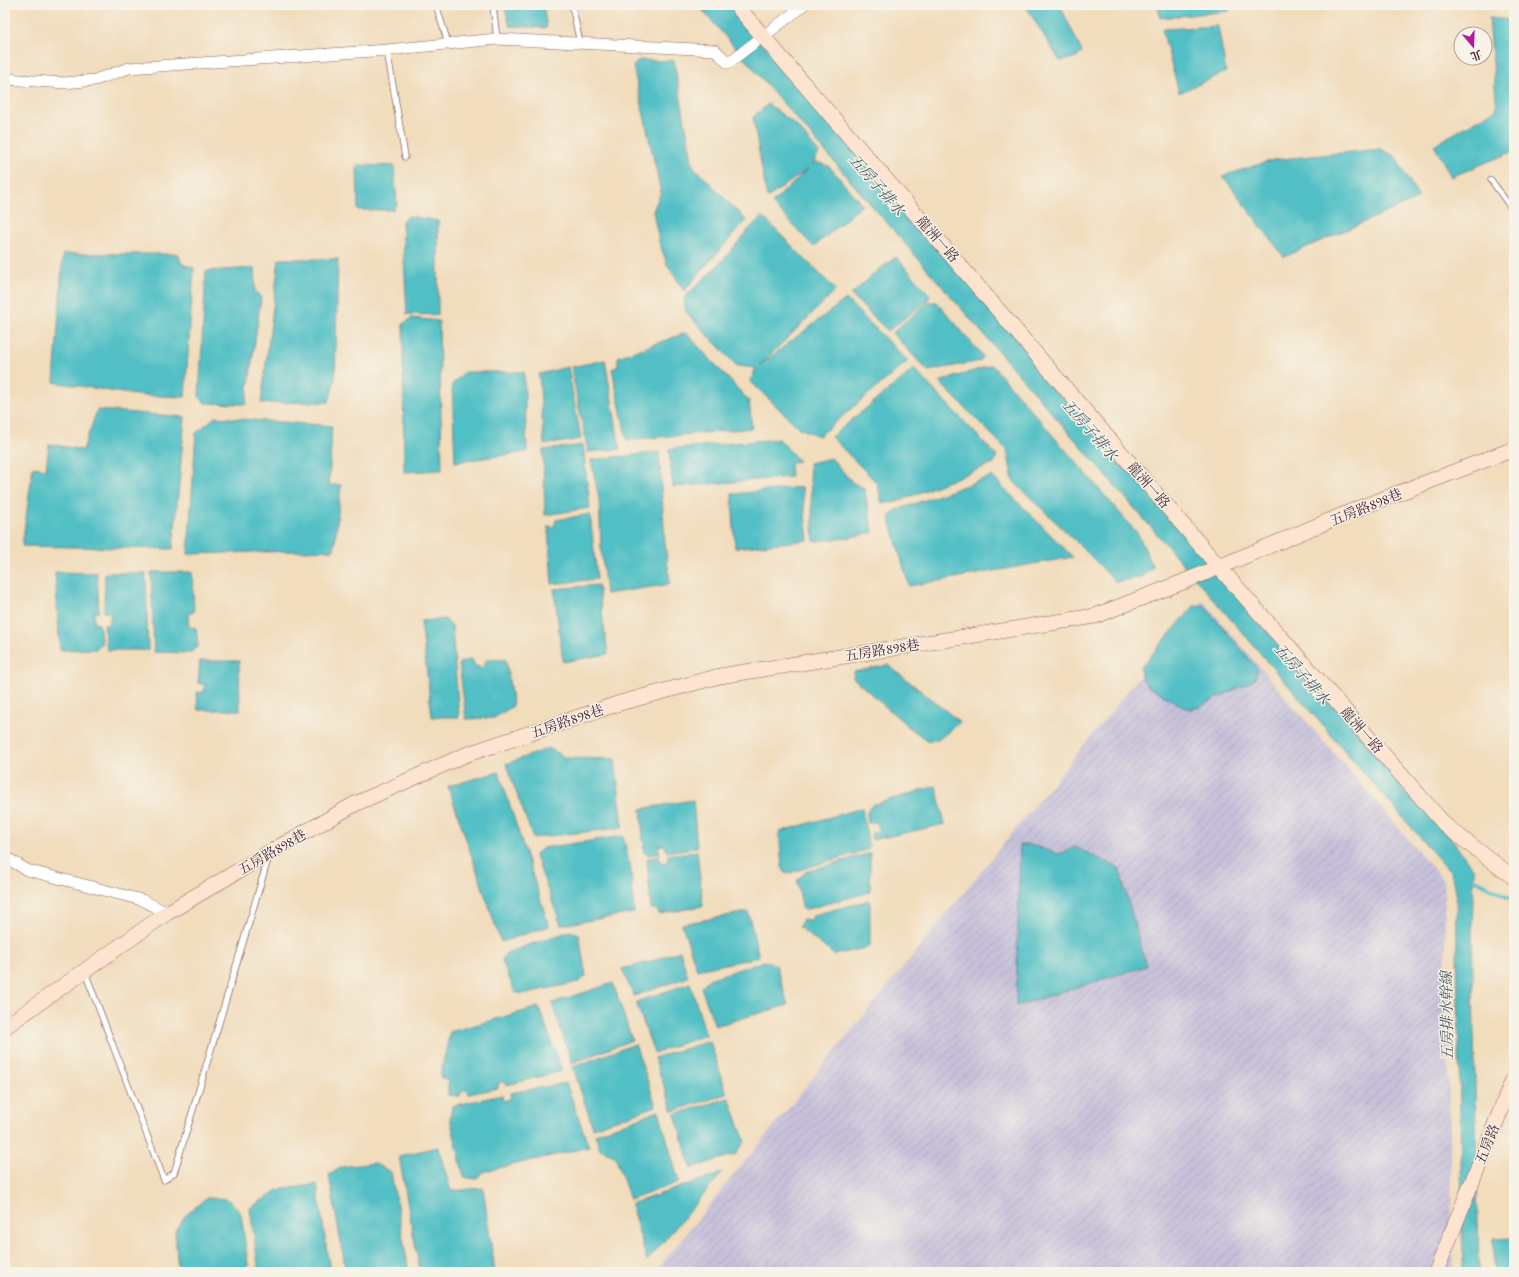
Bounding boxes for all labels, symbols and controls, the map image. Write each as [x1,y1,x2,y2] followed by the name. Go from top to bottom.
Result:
[1453,26,1493,66] north arrow
[1469,47,1484,64] text: 北
[846,150,910,221] water label: 五房子排水
[913,212,963,266] street label: 龍洲一路
[1059,395,1123,466] water label: 五房子排水
[1124,458,1174,512] street label: 龍洲一路
[1327,484,1405,530] street label: 五房路898巷
[843,635,921,665] street label: 五房路898巷
[1271,639,1335,710] water label: 五房子排水
[528,700,606,742] street label: 五房路898巷
[1337,703,1387,757] street label: 龍洲一路
[235,825,309,879] street label: 五房路898巷
[1436,969,1457,1061] water label: 五房排水幹線
[1471,1121,1503,1167] street label: 五房路

